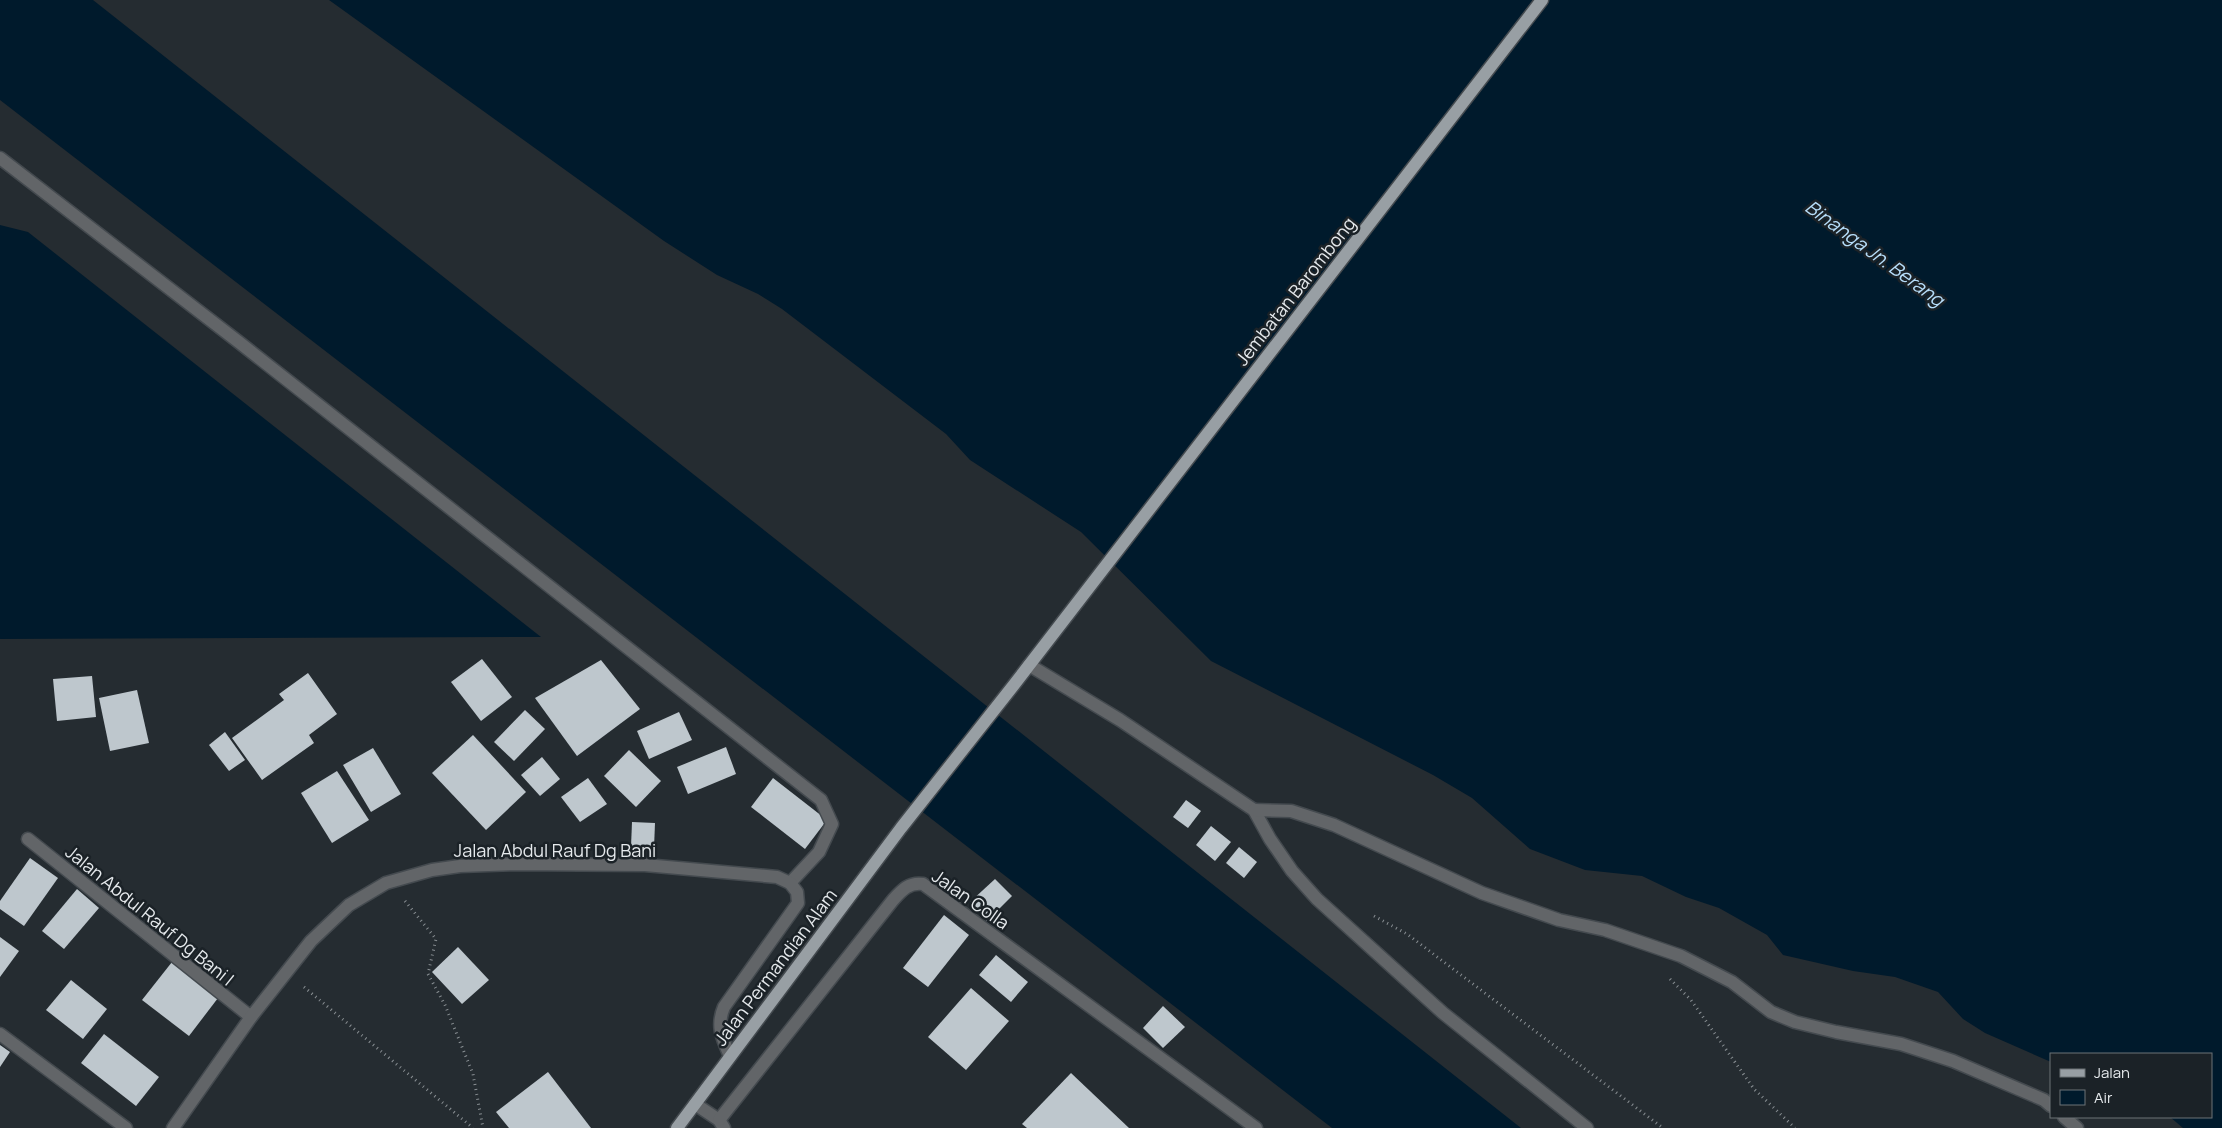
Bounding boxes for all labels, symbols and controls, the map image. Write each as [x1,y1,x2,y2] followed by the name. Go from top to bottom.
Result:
[1800,194,1951,313] water label: Binanga Jn. Berang
[1230,212,1360,370] street label: Jembatan Barombong
[454,838,656,862] street label: Jalan Abdul Rauf Dg Bani
[61,840,239,990] street label: Jalan Abdul Rauf Dg Bani I
[928,864,1014,934] street label: Jalan Colla
[708,884,842,1050] street label: Jalan Permandian Alam
[2050,1053,2212,1118] legend
[2094,1062,2130,1083] text: Jalan
[2094,1087,2113,1108] text: Air

